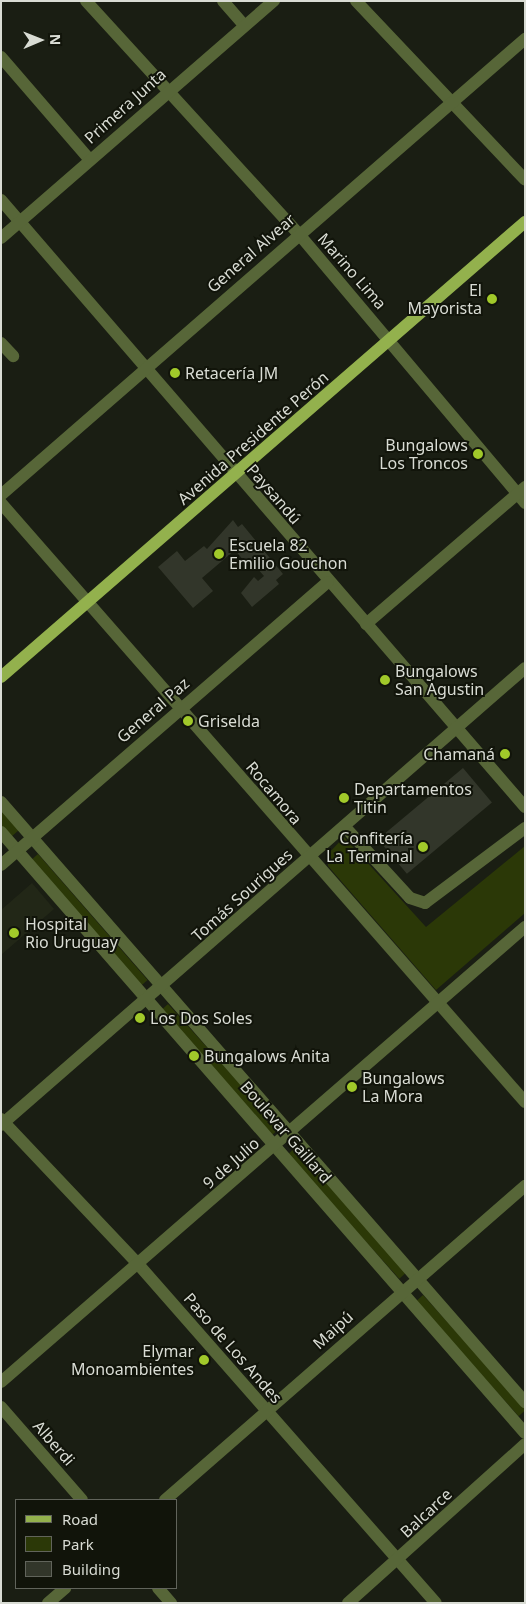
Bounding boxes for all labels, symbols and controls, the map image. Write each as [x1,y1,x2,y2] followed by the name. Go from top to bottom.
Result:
[15,15,65,65] north arrow
[46,34,65,46] text: N
[80,64,170,148] street label: Primera Junta
[203,210,299,296] street label: General Alvear
[314,229,390,313] street label: Marino Lima
[408,280,482,318] place label: El Mayorista
[486,293,498,305] marker: El Mayorista
[185,363,278,383] place label: Retacería JM
[169,367,181,379] marker: Retacería JM
[174,367,332,509] street label: Avenida Presidente Perón
[379,435,468,473] place label: Bungalows Los Troncos
[472,448,484,460] marker: Bungalows Los Troncos
[243,460,305,528] street label: Paysandú
[229,535,347,573] place label: Escuela 82 Emilio Gouchon
[213,548,225,560] marker: Escuela 82 Emilio Gouchon
[395,661,484,699] place label: Bungalows San Agustin
[113,673,193,747] street label: General Paz
[379,674,391,686] marker: Bungalows San Agustin
[198,711,260,731] place label: Griselda
[182,715,194,727] marker: Griselda
[423,744,495,764] place label: Chamaná
[499,748,511,760] marker: Chamaná
[242,758,306,828] street label: Rocamora
[354,779,472,817] place label: Departamentos Titin
[338,792,350,804] marker: Departamentos Titin
[326,828,413,866] place label: Confitería La Terminal
[417,841,429,853] marker: Confitería La Terminal
[188,845,296,945] street label: Tomás Sourigues
[25,914,118,952] place label: Hospital Rio Uruguay
[7,926,21,940] marker: Hospital Rio Uruguay
[150,1008,252,1028] place label: Los Dos Soles
[134,1012,146,1024] marker: Los Dos Soles
[204,1046,330,1066] place label: Bungalows Anita
[188,1050,200,1062] marker: Bungalows Anita
[362,1068,445,1106] place label: Bungalows La Mora
[237,1077,335,1187] street label: Boulevar Gaillard
[346,1081,358,1093] marker: Bungalows La Mora
[199,1133,263,1193] street label: 9 de Julio
[180,1289,286,1407] street label: Paso de Los Andes
[309,1307,357,1353] street label: Maipú
[71,1341,194,1379] place label: Elymar Monoambientes
[198,1354,210,1366] marker: Elymar Monoambientes
[29,1417,79,1469] street label: Alberdi
[396,1484,456,1542] street label: Balcarce
[15,1499,178,1589] legend
[62,1509,98,1529] text: Road
[62,1534,94,1554] text: Park
[62,1559,120,1579] text: Building

